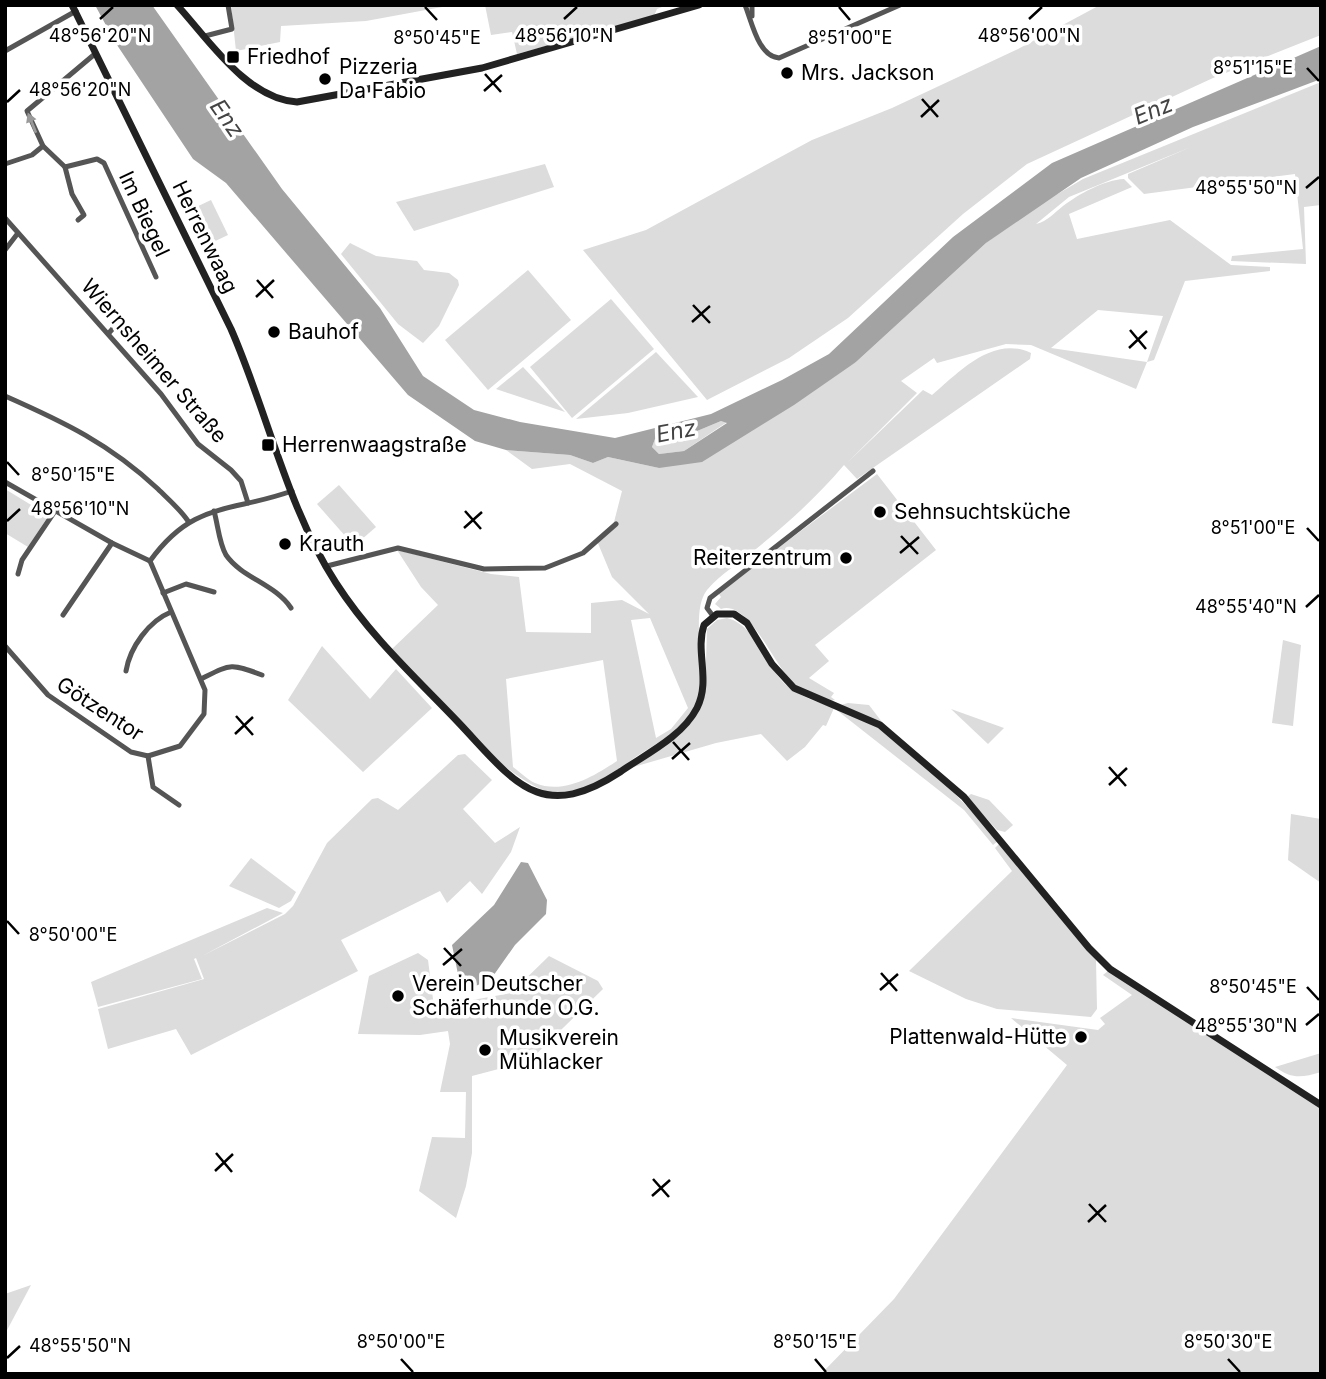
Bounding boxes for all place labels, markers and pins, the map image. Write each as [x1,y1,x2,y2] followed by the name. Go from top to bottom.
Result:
[247,44,330,69] place label: Friedhof
[225,49,241,65] marker: Friedhof
[339,54,426,103] place label: Pizzeria Da Fabio
[801,60,934,85] place label: Mrs. Jackson
[779,65,795,81] marker: Mrs. Jackson
[317,71,333,87] marker: Pizzeria Da Fabio
[288,319,359,344] place label: Bauhof
[266,324,282,340] marker: Bauhof
[282,432,467,457] place label: Herrenwaagstraße
[260,437,276,453] marker: Herrenwaagstraße
[894,499,1071,524] place label: Sehnsuchtsküche
[872,504,888,520] marker: Sehnsuchtsküche
[299,531,365,556] place label: Krauth
[277,536,293,552] marker: Krauth
[693,545,832,570] place label: Reiterzentrum
[838,550,854,566] marker: Reiterzentrum
[412,971,600,1020] place label: Verein Deutscher Schäferhunde O.G.
[390,988,406,1004] marker: Verein Deutscher Schäferhunde O.G.
[889,1024,1067,1049] place label: Plattenwald-Hütte
[499,1025,619,1074] place label: Musikverein Mühlacker
[1073,1029,1089,1045] marker: Plattenwald-Hütte
[477,1042,493,1058] marker: Musikverein Mühlacker

